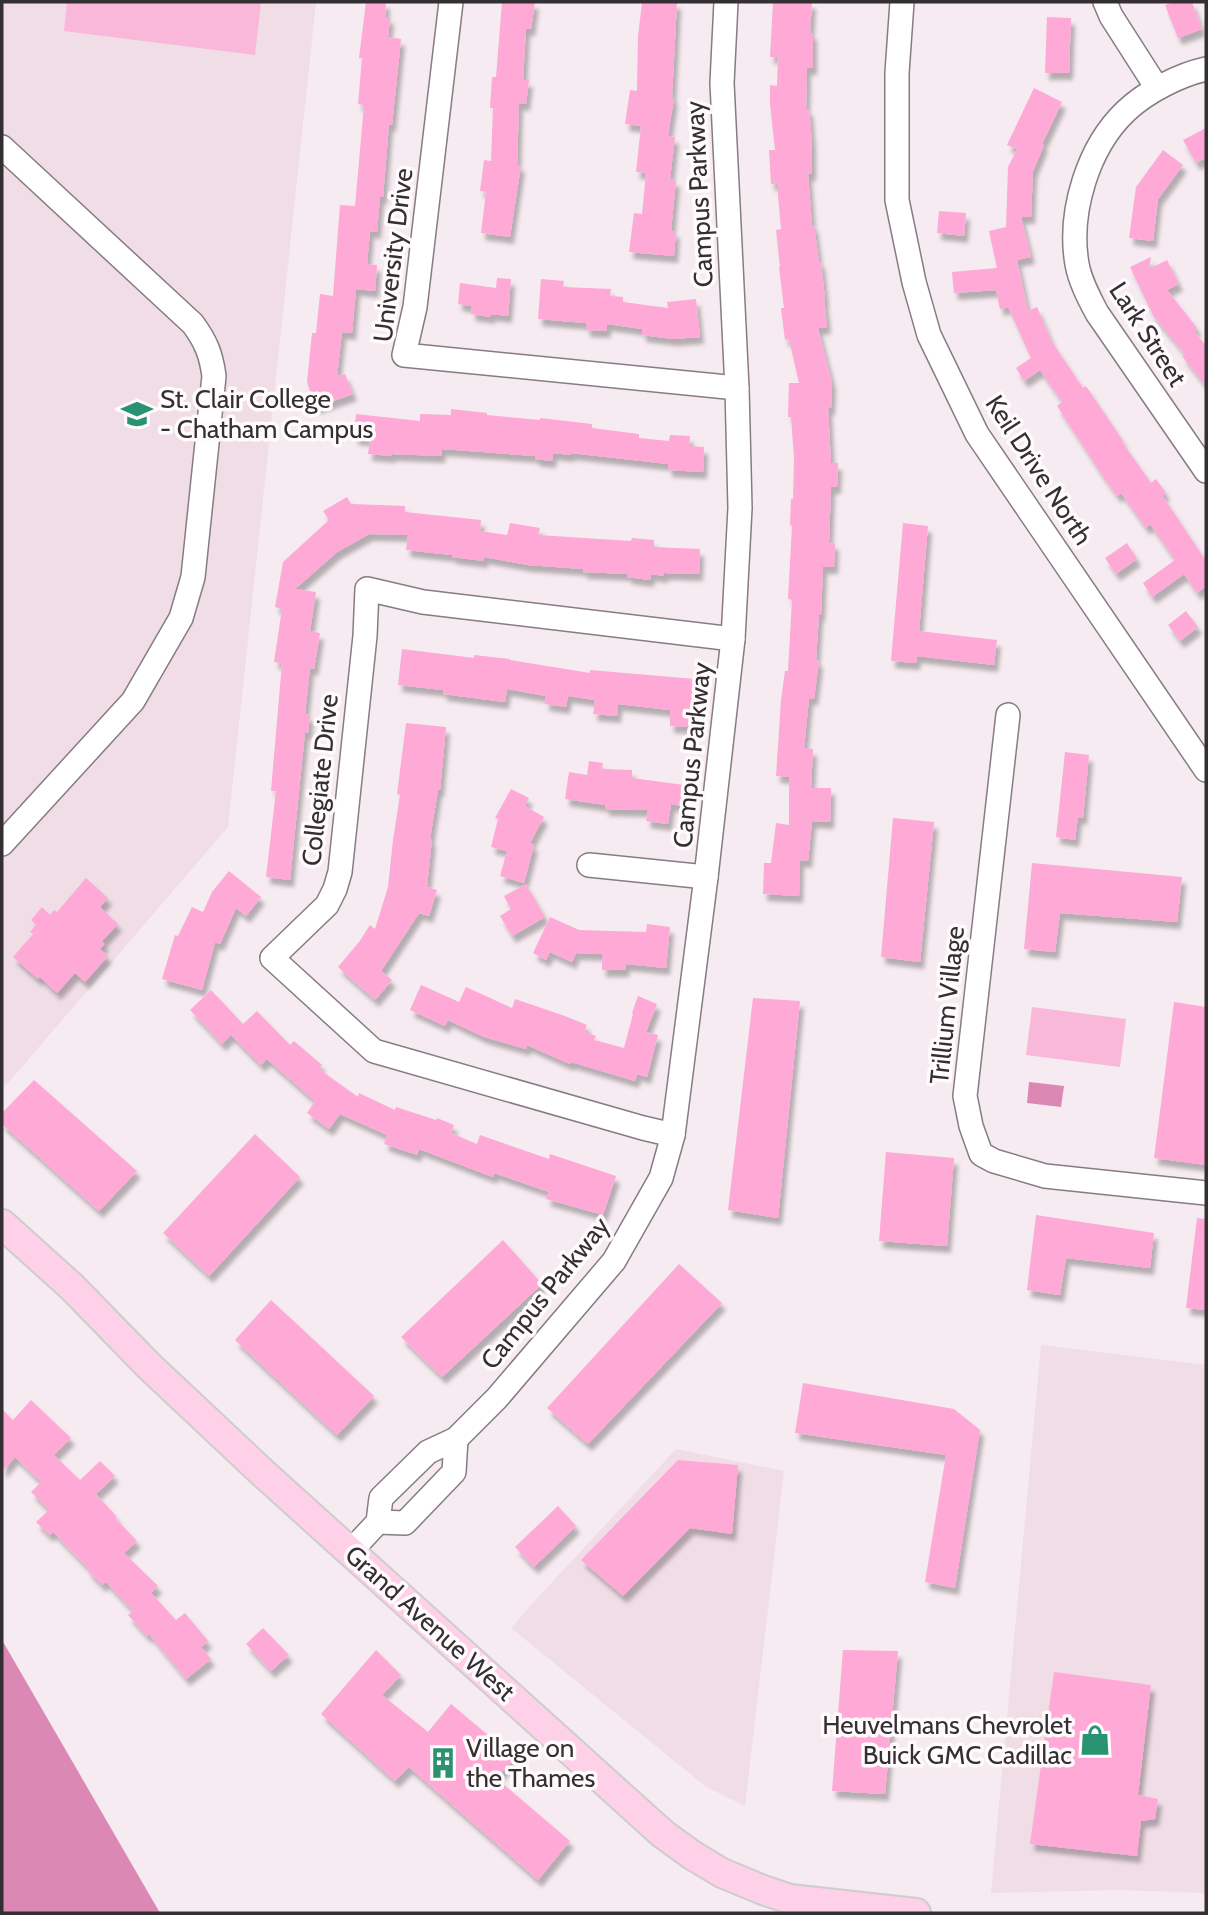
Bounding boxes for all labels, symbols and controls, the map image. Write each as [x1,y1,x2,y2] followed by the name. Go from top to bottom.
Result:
[678,100,720,288] street label: Campus Parkway
[366,166,420,344] street label: University Drive
[1102,276,1194,392] street label: Lark Street
[160,383,374,445] place label: St. Clair College - Chatham Campus
[979,389,1099,551] street label: Keil Drive North
[120,397,154,431] school or university icon: St. Clair College - Chatham Campus
[666,660,718,850] street label: Campus Parkway
[295,692,345,868] street label: Collegiate Drive
[923,924,971,1086] street label: Trillium Village
[474,1210,616,1376] street label: Campus Parkway
[339,1538,522,1708] street label: Grand Avenue West
[822,1709,1072,1771] place label: Heuvelmans Chevrolet Buick GMC Cadillac
[1078,1723,1112,1757] shop icon: Heuvelmans Chevrolet Buick GMC Cadillac
[466,1732,595,1794] place label: Village on the Thames
[426,1746,460,1780] building icon: Village on the Thames

